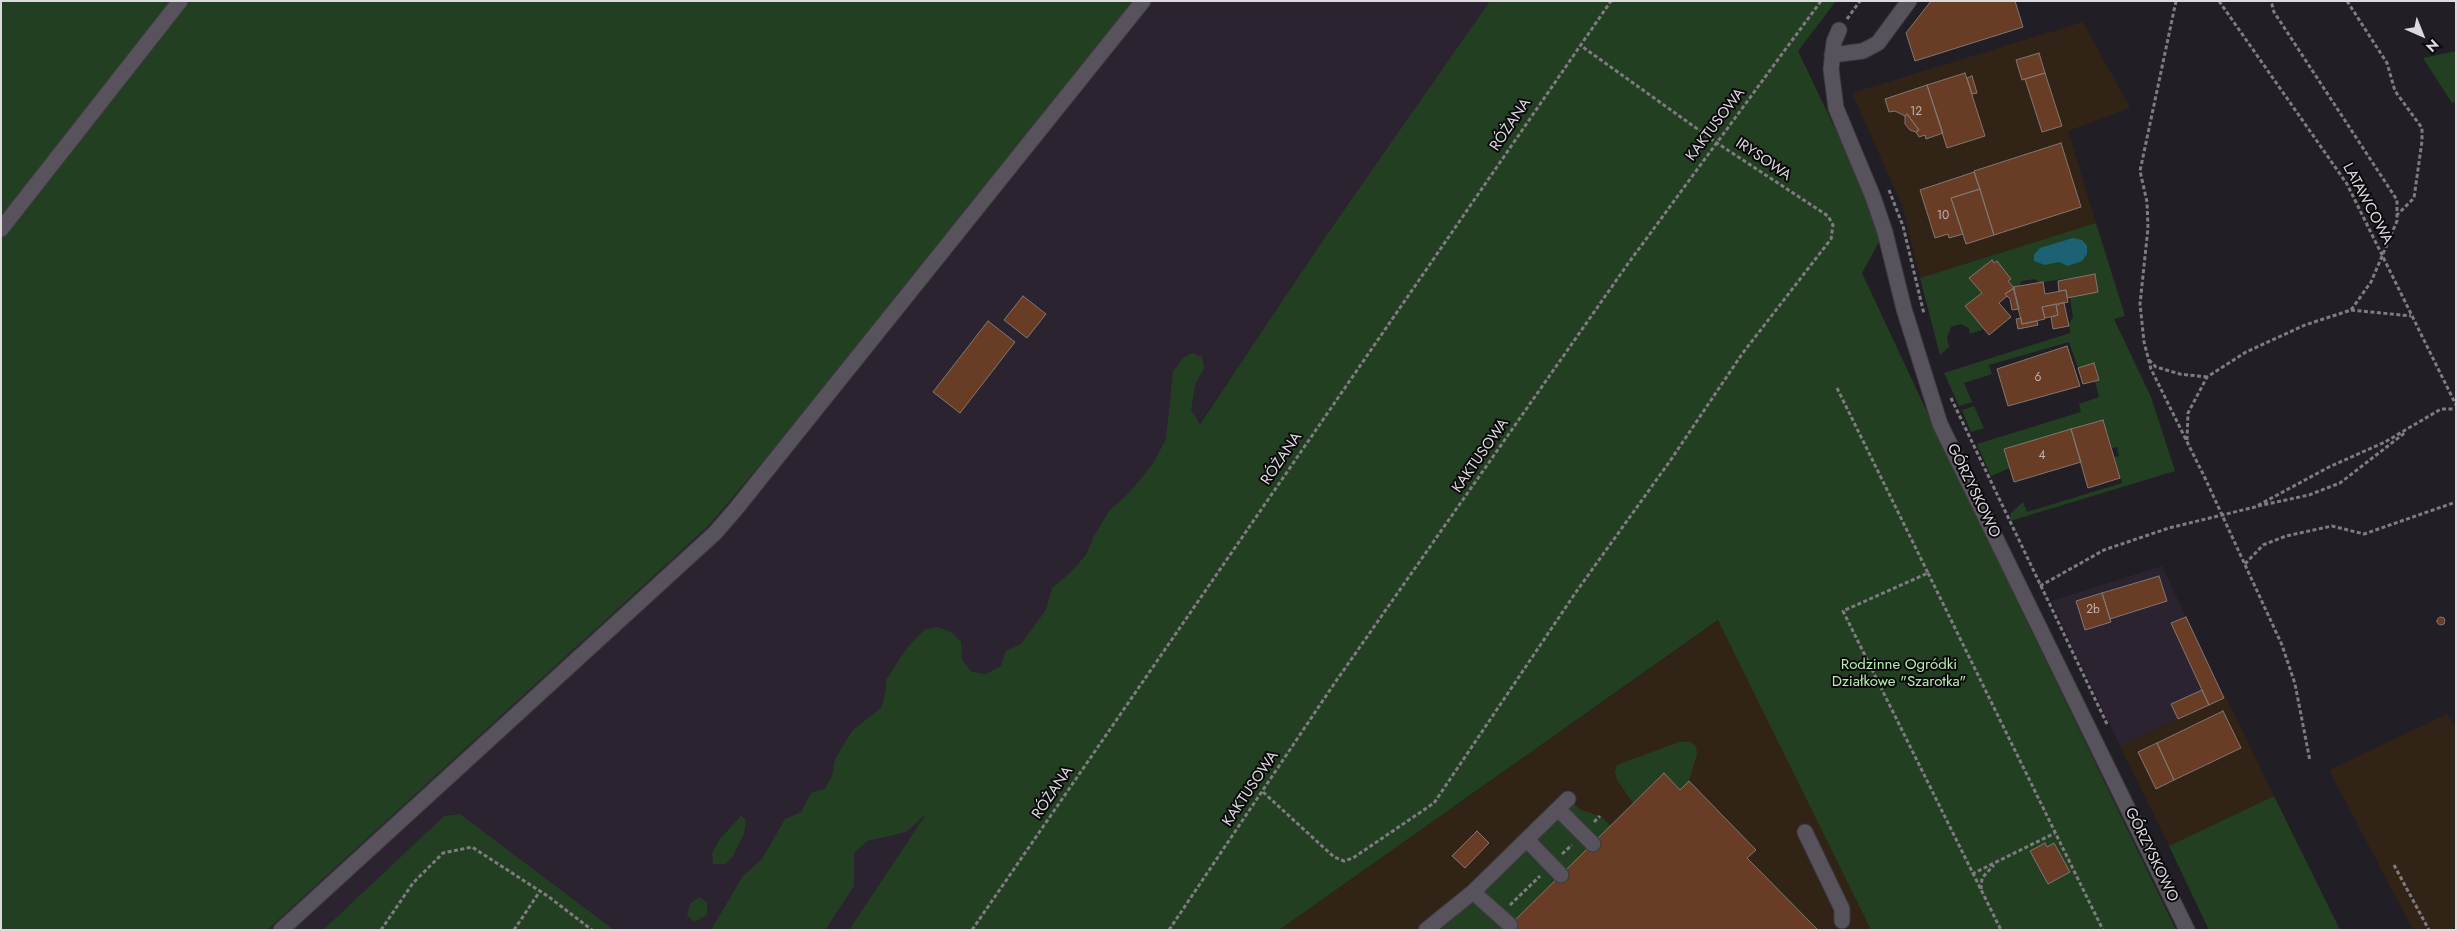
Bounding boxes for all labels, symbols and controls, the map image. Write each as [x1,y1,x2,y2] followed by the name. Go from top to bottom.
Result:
[2397,10,2447,60] north arrow
[2421,35,2443,57] text: N
[1683,85,1749,165] street label: KAKTUSOWA
[1487,95,1535,155] street label: RÓŻANA
[1910,105,1922,119] house number: 12
[1732,135,1794,185] street label: IRYSOWA
[2338,160,2396,248] street label: LATAWCOWA
[1937,209,1949,223] house number: 10
[2035,371,2041,385] house number: 6
[1449,415,1513,497] street label: KAKTUSOWA
[1258,429,1306,489] street label: RÓŻANA
[1942,441,2004,541] street label: GÓRZYSKOWO
[2039,449,2045,463] house number: 4
[2086,603,2100,617] house number: 2b
[1832,656,1966,691] park label: Rodzinne Ogródki Działkowe "Szarotka"
[1219,748,1283,830] street label: KAKTUSOWA
[1029,763,1077,823] street label: RÓŻANA
[2120,805,2182,905] street label: GÓRZYSKOWO

